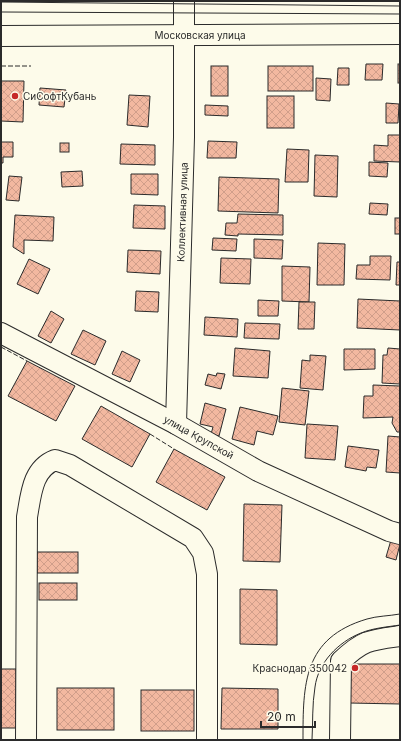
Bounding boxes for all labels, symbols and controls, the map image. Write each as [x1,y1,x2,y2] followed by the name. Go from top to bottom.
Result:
[154,29,246,41] street label: Московская улица
[23,90,97,102] place label: СиСофтКубань
[10,91,20,101] marker: СиСофтКубань
[174,162,190,262] street label: Коллективная улица
[162,413,236,461] street label: улица Крупской
[253,662,347,674] place label: Краснодар 350042
[350,663,360,673] marker: Краснодар 350042
[261,703,315,729] scale bar
[267,709,296,724] text: 20 m

